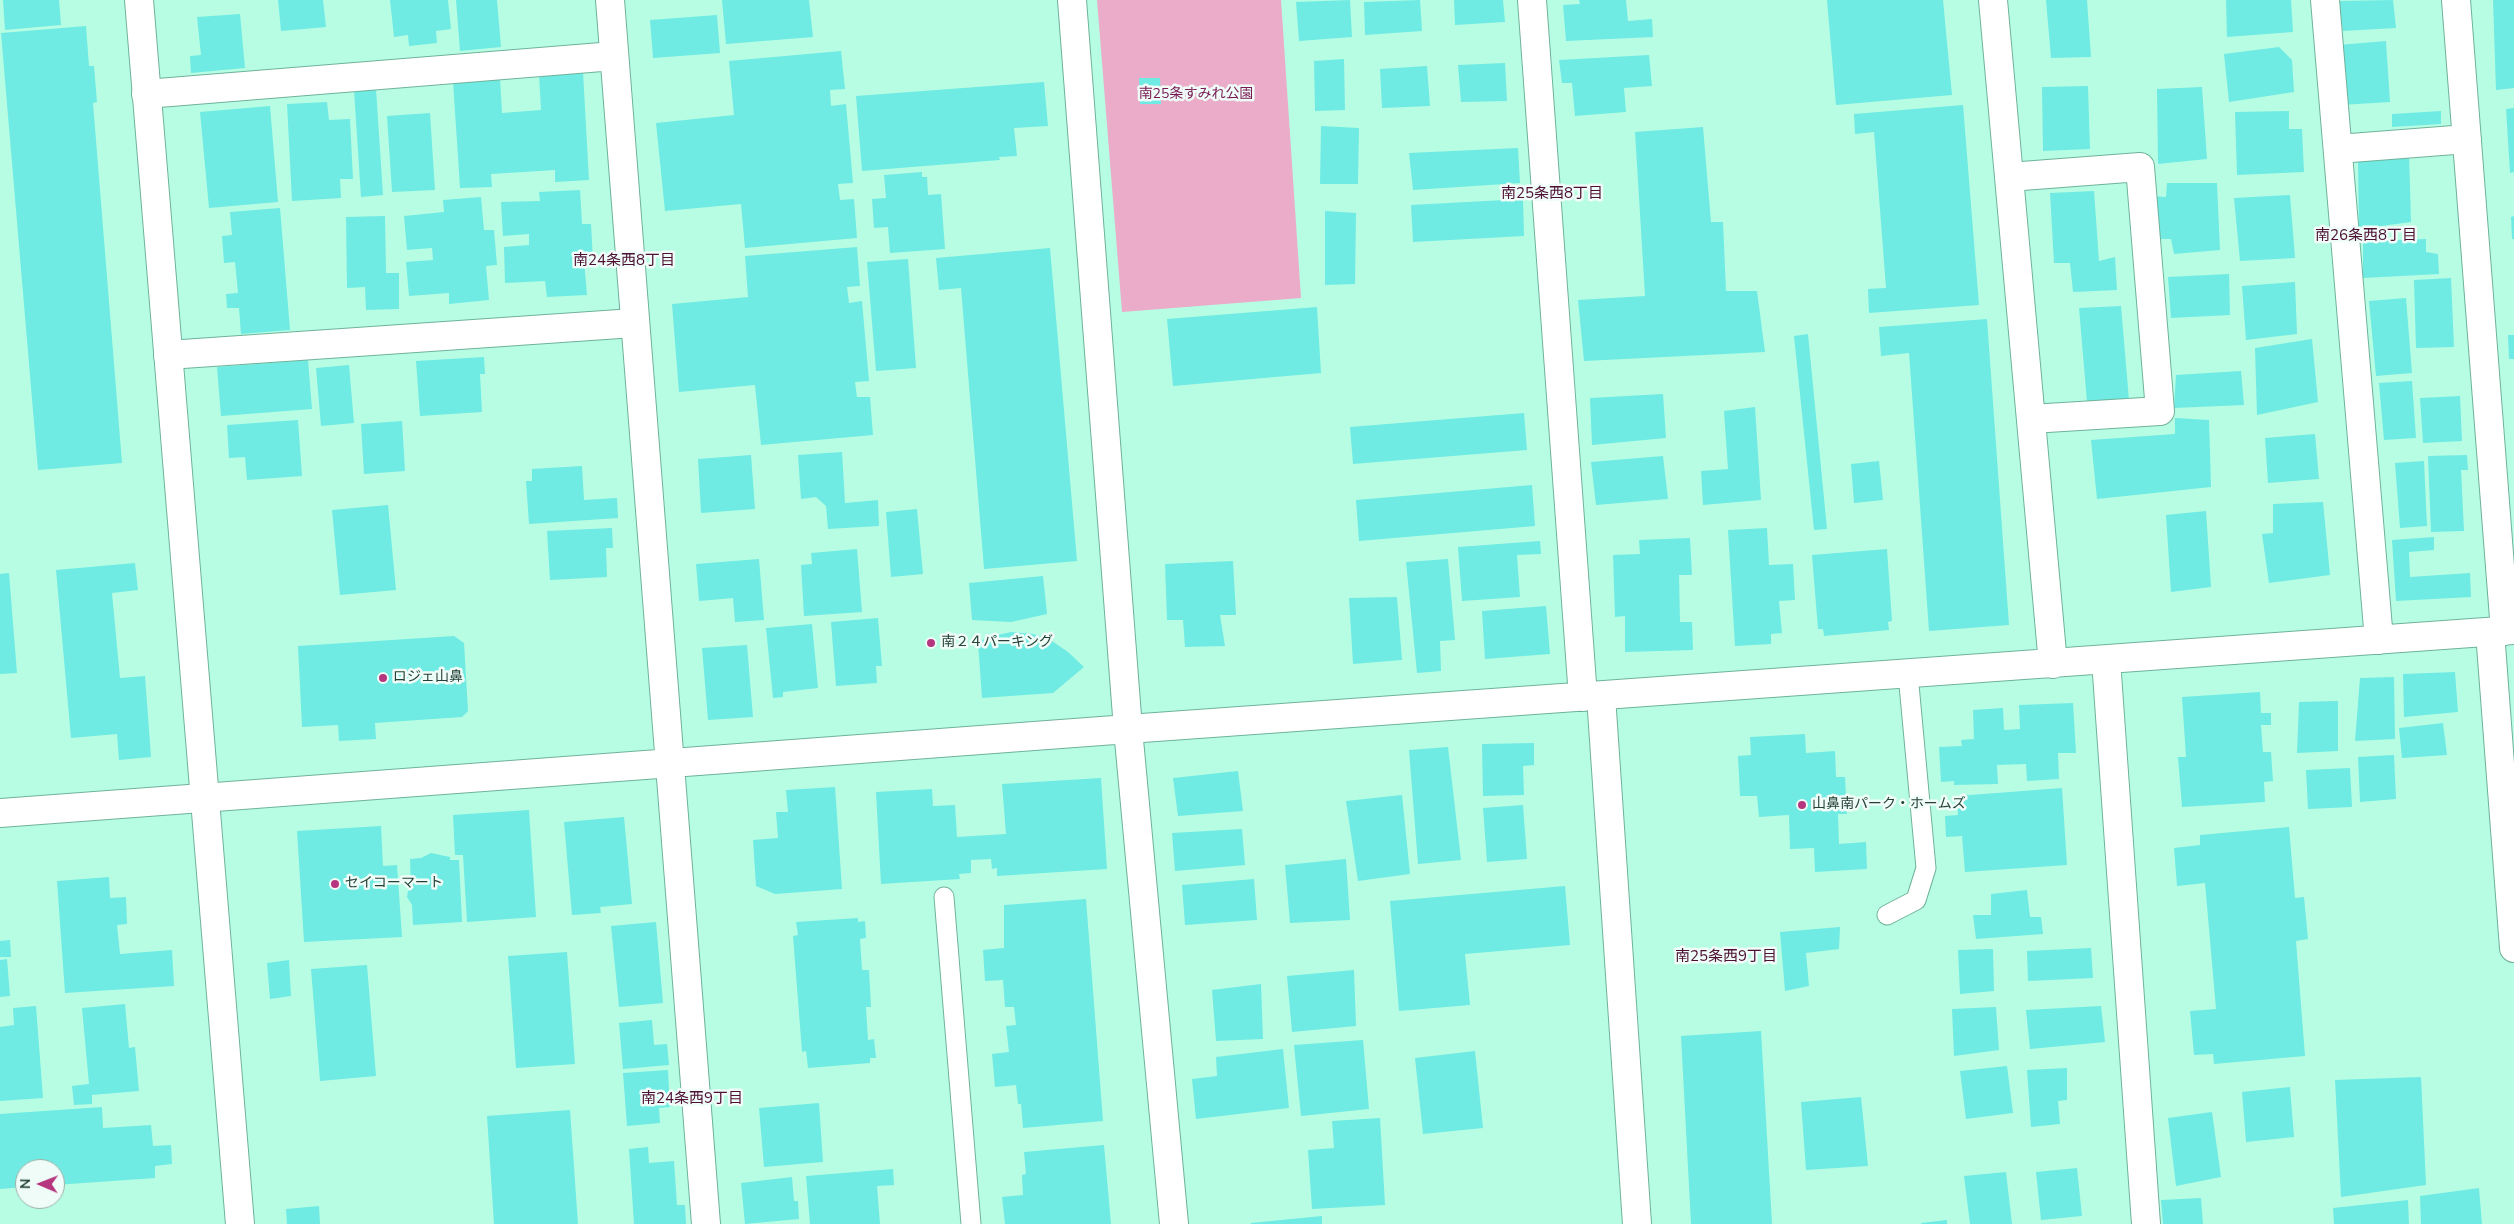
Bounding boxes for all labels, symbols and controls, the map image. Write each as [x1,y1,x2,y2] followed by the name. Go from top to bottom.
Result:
[1139,87,1253,103] park label: 南25条すみれ公園
[1501,185,1603,203] district label: 南25条西8丁目
[2315,227,2417,245] district label: 南26条西8丁目
[573,252,675,270] district label: 南24条西8丁目
[941,635,1053,651] place label: 南２４パーキング
[925,637,937,649] marker: 南２４パーキング
[393,670,463,686] place label: ロジェ山鼻
[377,672,389,684] marker: ロジェ山鼻
[1812,797,1966,813] place label: 山鼻南パーク・ホームズ
[1796,799,1808,811] marker: 山鼻南パーク・ホームズ
[345,876,443,892] place label: セイコーマート
[329,878,341,890] marker: セイコーマート
[1675,948,1777,966] district label: 南25条西9丁目
[641,1090,743,1108] district label: 南24条西9丁目
[15,1159,65,1209] north arrow
[16,1178,35,1189] text: N

